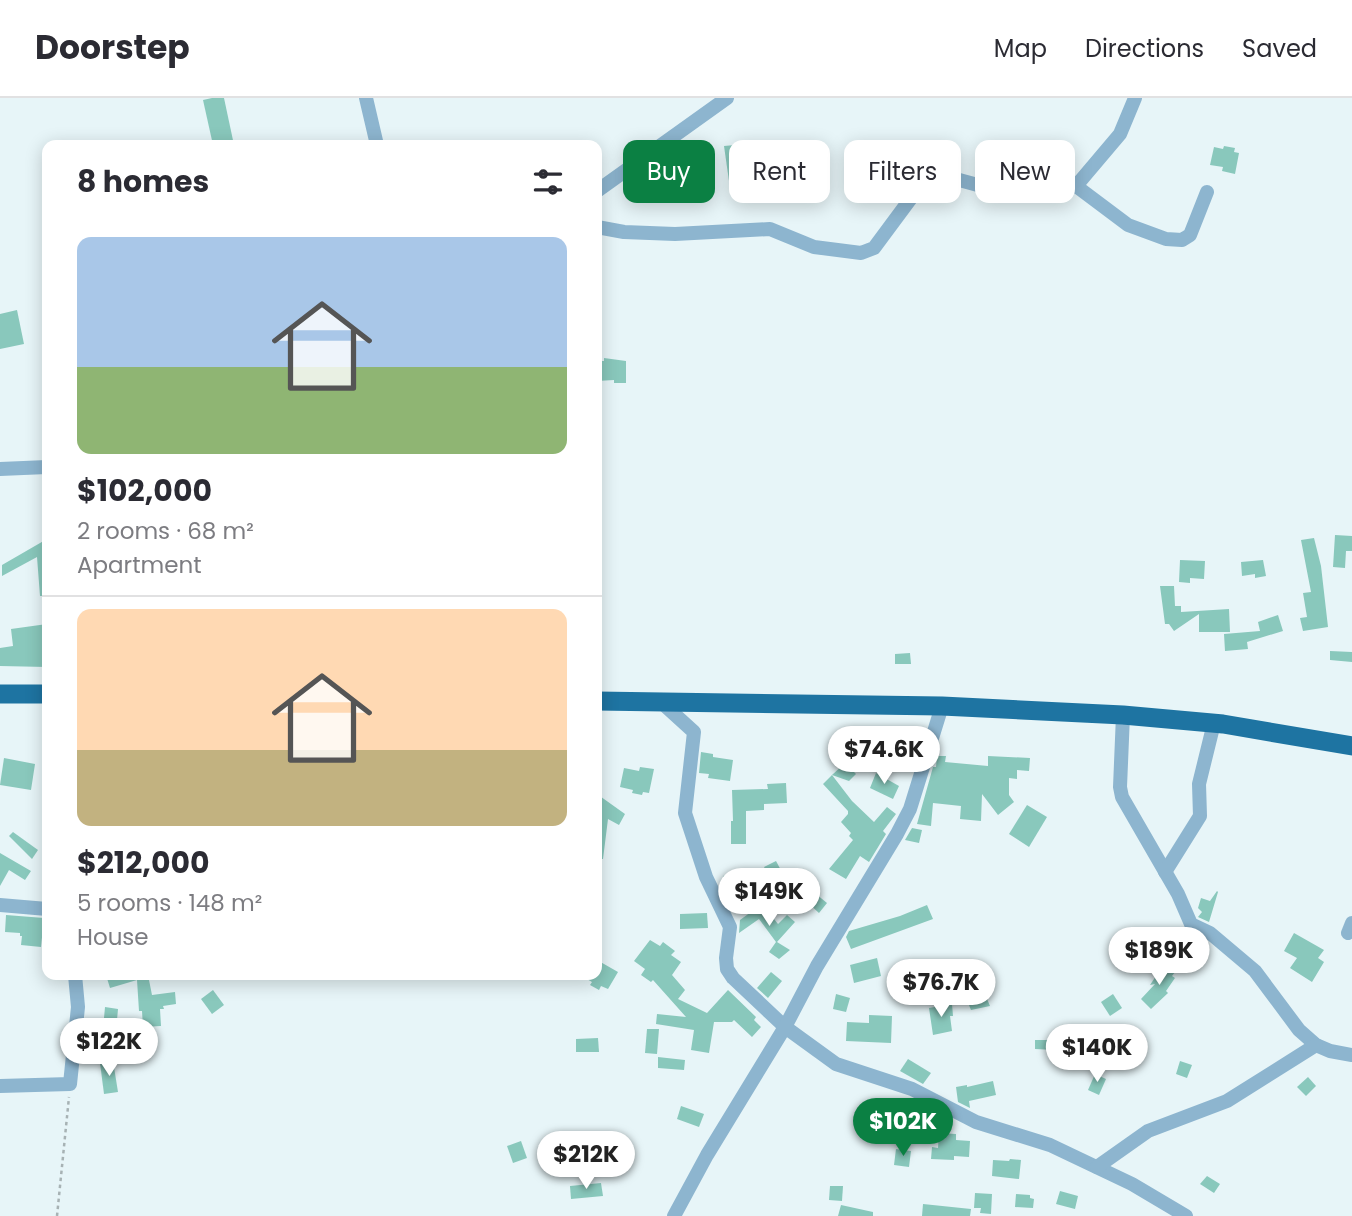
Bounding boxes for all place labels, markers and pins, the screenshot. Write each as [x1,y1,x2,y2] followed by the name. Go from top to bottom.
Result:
[827,726,941,786] pin: $74.6K
[720,868,818,928] pin: $149K
[1110,928,1208,987] pin: $189K
[884,960,998,1019] pin: $76.7K
[60,1018,158,1078] pin: $122K
[1048,1024,1146,1084] pin: $140K
[854,1098,952,1158] pin: $102K
[537,1132,635,1191] pin: $212K

